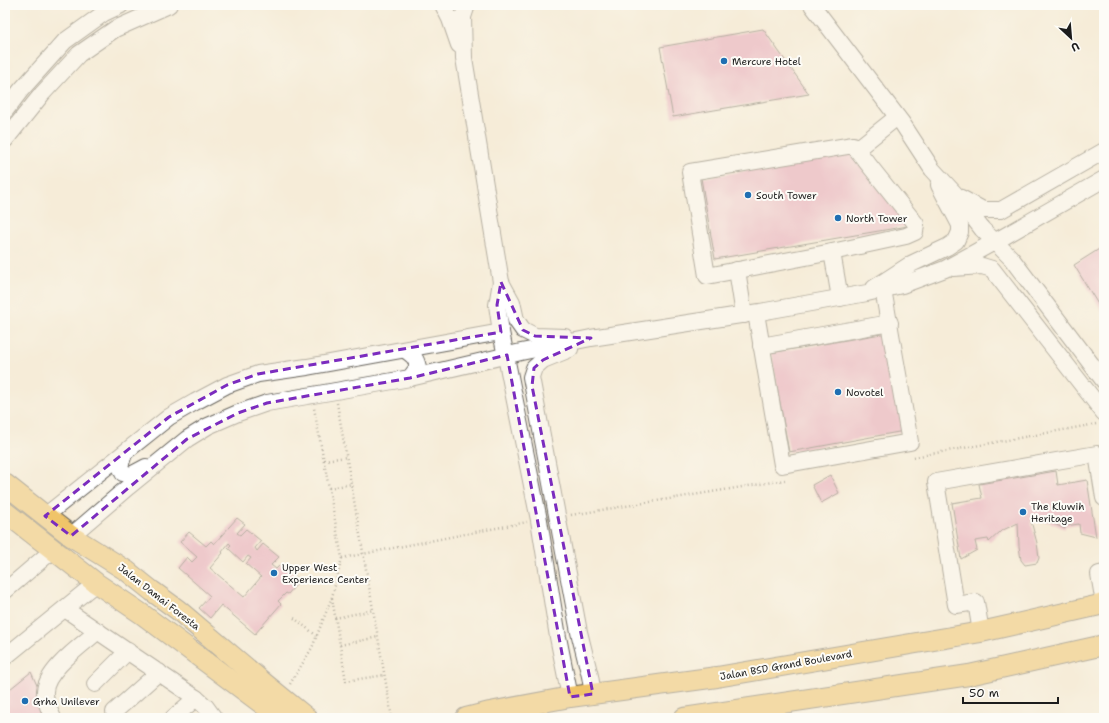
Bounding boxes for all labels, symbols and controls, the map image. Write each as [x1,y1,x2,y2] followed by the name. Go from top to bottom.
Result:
[1051,18,1091,58] north arrow
[1068,38,1082,55] text: U
[732,55,801,68] place label: Mercure Hotel
[719,56,729,66] marker: Mercure Hotel
[756,189,817,202] place label: South Tower
[743,190,753,200] marker: South Tower
[846,212,908,225] place label: North Tower
[833,213,843,223] marker: North Tower
[846,386,883,399] place label: Novotel
[833,387,843,397] marker: Novotel
[1031,500,1084,525] place label: The Kluwih Heritage
[1018,507,1028,517] marker: The Kluwih Heritage
[115,561,203,633] street label: Jalan Damai Foresta
[282,561,369,586] place label: Upper West Experience Center
[269,568,279,578] marker: Upper West Experience Center
[719,647,854,683] street label: Jalan BSD Grand Boulevard
[963,679,1058,705] scale bar
[969,685,999,701] text: 50 m
[33,695,100,708] place label: Grha Unilever
[20,696,30,706] marker: Grha Unilever

